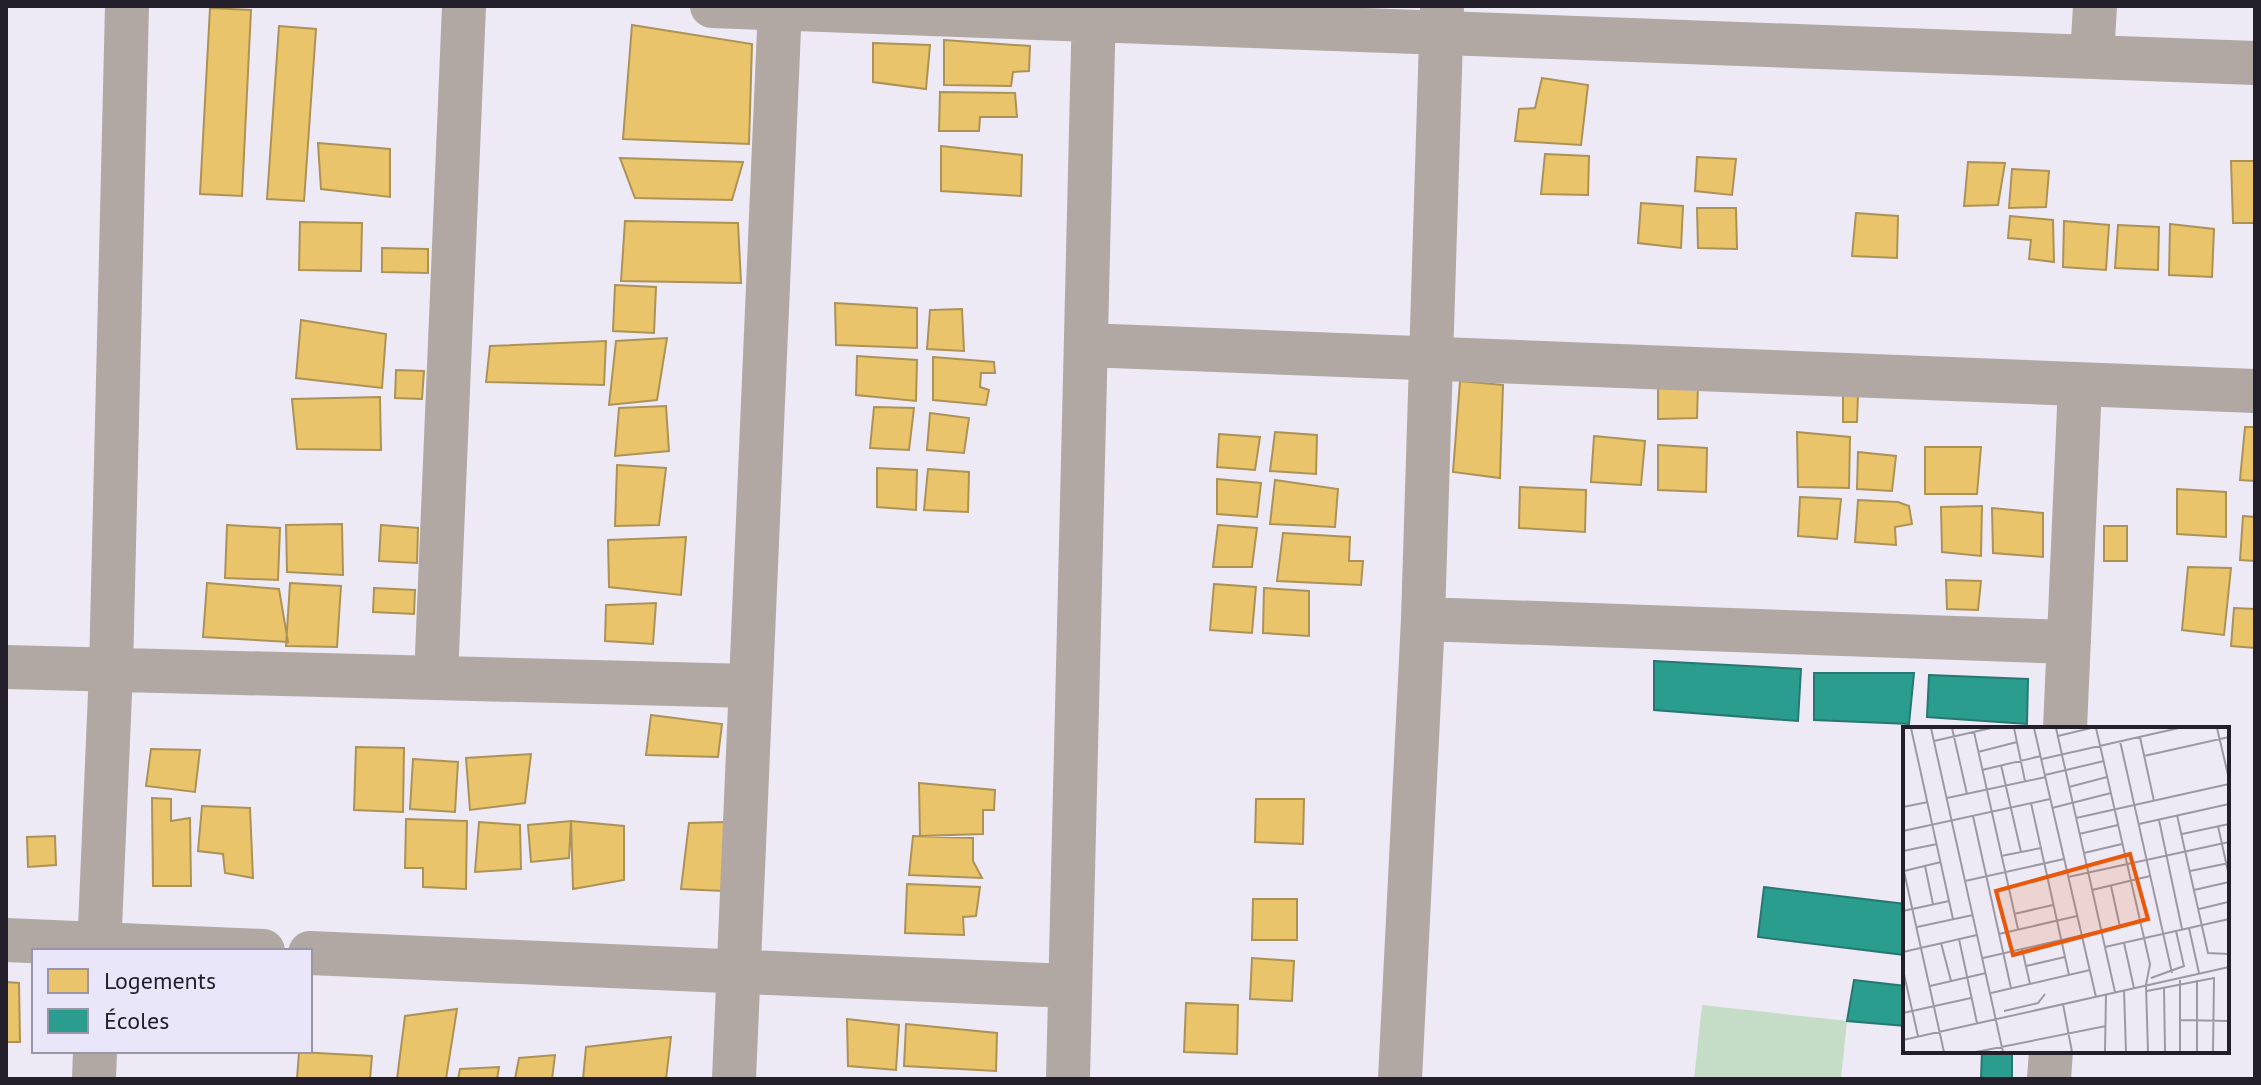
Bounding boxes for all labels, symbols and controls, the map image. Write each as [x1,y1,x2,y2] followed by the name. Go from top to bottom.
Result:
[1903,727,2229,1053] inset map
[32,949,312,1053] legend
[104,965,216,996] text: Logements
[104,1005,169,1036] text: Écoles

